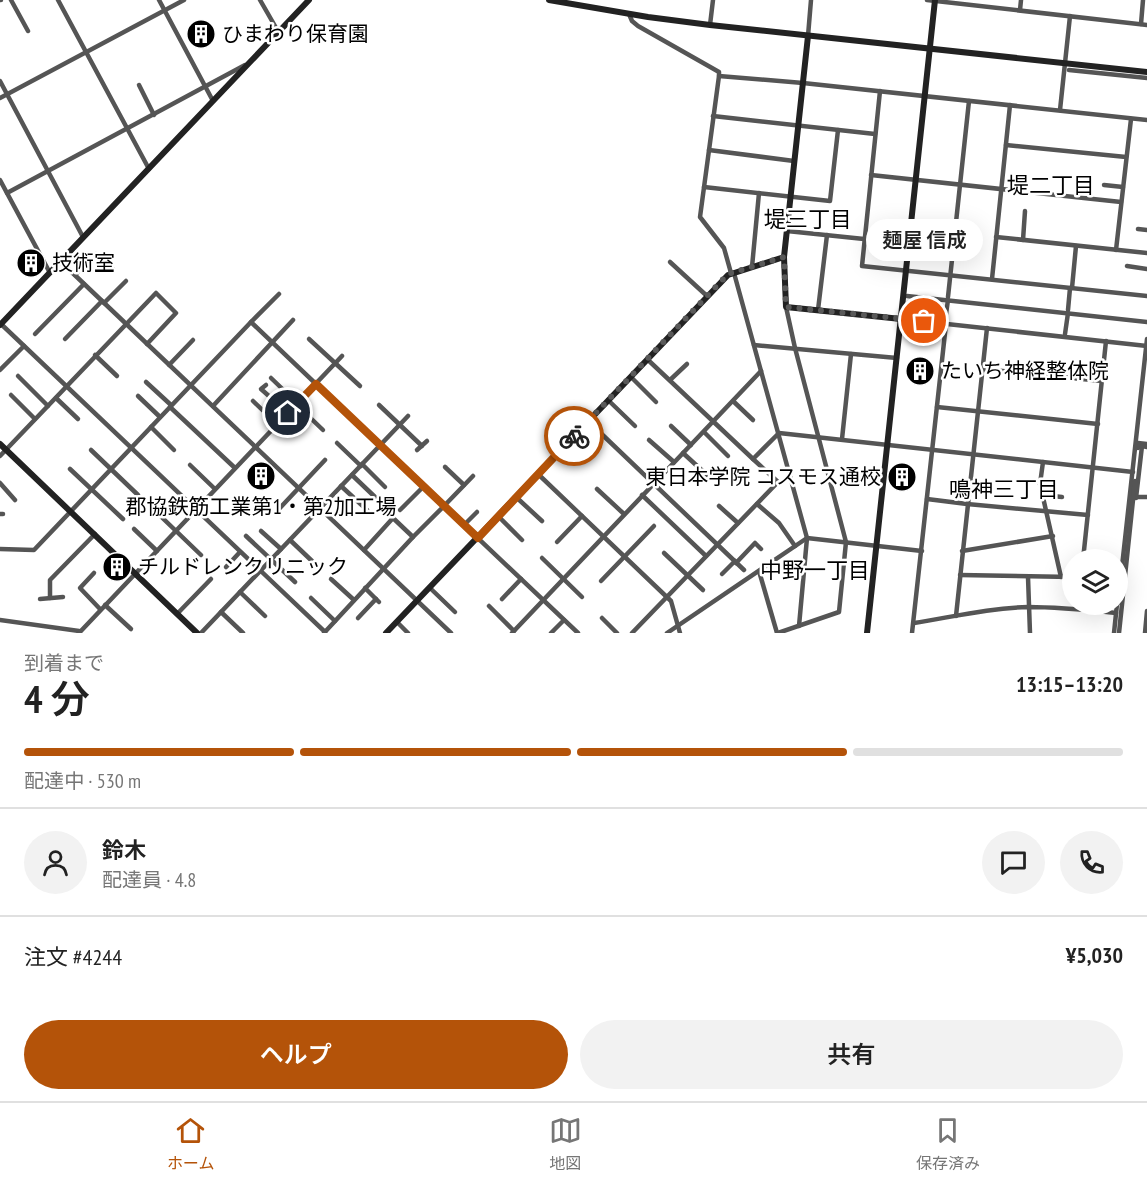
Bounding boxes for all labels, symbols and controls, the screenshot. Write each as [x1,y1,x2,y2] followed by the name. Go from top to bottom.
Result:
[185,18,217,50] building icon: ひまわり保育園
[222,20,369,47] place label: ひまわり保育園
[1007,171,1095,199] district label: 堤二丁目
[764,205,852,233] district label: 堤三丁目
[866,219,982,261] callout: 麺屋 信成
[882,227,967,253] text: 麺屋 信成
[15,247,47,279] building icon: 技術室
[52,249,115,276] place label: 技術室
[898,295,949,346] pin
[907,304,940,337] icon: bag
[904,355,936,387] building icon: たいち神経整体院
[941,357,1109,384] place label: たいち神経整体院
[262,387,313,438] pin
[271,396,304,429] icon: home
[544,406,604,466] courier
[558,420,591,453] icon: bike
[245,460,277,492] building icon: 郡協鉄筋工業第1・第2加工場
[886,461,918,493] building icon: 東日本学院 コスモス通校
[646,463,881,490] place label: 東日本学院 コスモス通校
[949,475,1059,503] district label: 鳴神三丁目
[126,493,396,520] place label: 郡協鉄筋工業第1・第2加工場
[1062,549,1128,615] map controls
[1062,549,1128,615] button: layers
[101,551,133,583] building icon: チルドレンクリニック
[138,553,348,580] place label: チルドレンクリニック
[760,556,870,584] district label: 中野一丁目
[24,650,104,676] text: 到着まで
[1016,670,1123,698] text: 13:15–13:20
[24,673,90,724] text: 4 分
[24,768,141,794] text: 配達中 · 530 m
[24,831,87,894] button: person
[982,831,1045,894] button: chat
[1060,831,1123,894] button: phone
[102,836,146,864] text: 鈴木
[102,867,196,893] text: 配達員 · 4.8
[1066,941,1123,969] text: ¥5,030
[24,943,122,971] text: 注文 #4244
[24,1020,568,1089] button: ヘルプ
[580,1020,1123,1089] button: 共有
[167,1114,215,1174] tab: ホーム
[549,1114,582,1174] tab: 地図
[916,1114,980,1174] tab: 保存済み

